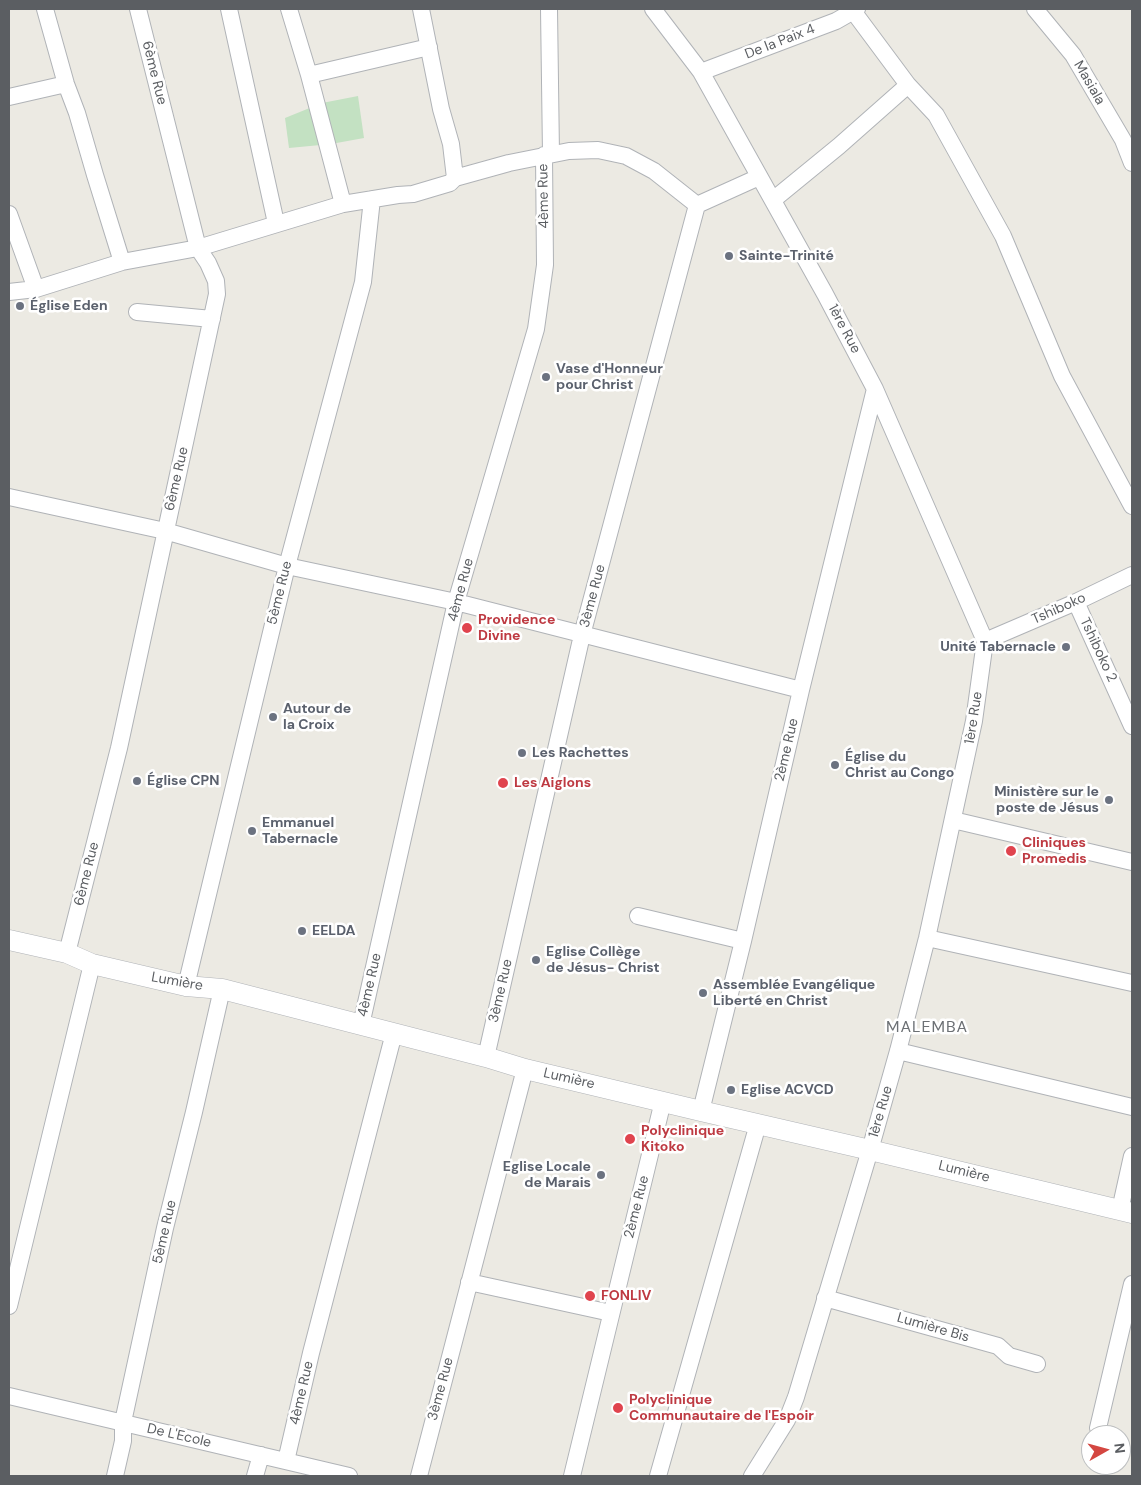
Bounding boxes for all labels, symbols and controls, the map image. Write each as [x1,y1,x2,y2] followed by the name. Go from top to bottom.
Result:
[743,21,817,63] street label: De la Paix 4
[138,39,170,107] street label: 6ème Rue
[1070,58,1108,108] street label: Masiala
[535,163,553,229] street label: 4ème Rue
[739,248,834,264] place label: Sainte-Trinité
[723,250,735,262] marker: Sainte-Trinité
[30,298,108,314] place label: Église Eden
[14,300,26,312] marker: Église Eden
[824,302,864,356] street label: 1ère Rue
[556,361,663,394] place label: Vase d'Honneur pour Christ
[540,371,552,383] marker: Vase d'Honneur pour Christ
[161,445,193,513] street label: 6ème Rue
[444,556,478,624] street label: 4ème Rue
[264,559,296,627] street label: 5ème Rue
[577,563,609,629] street label: 3ème Rue
[1029,590,1089,628] street label: Tshiboko
[478,612,555,644] place label: Providence Divine
[1076,615,1120,685] street label: Tshiboko 2
[460,621,474,635] marker: Providence Divine
[940,639,1056,655] place label: Unité Tabernacle
[1060,641,1072,653] marker: Unité Tabernacle
[962,690,986,746] street label: 1ère Rue
[283,701,351,734] place label: Autour de la Croix
[267,711,279,723] marker: Autour de la Croix
[772,717,802,783] street label: 2ème Rue
[532,745,629,761] place label: Les Rachettes
[516,747,528,759] marker: Les Rachettes
[845,749,954,782] place label: Église du Christ au Congo
[829,759,841,771] marker: Église du Christ au Congo
[147,773,219,789] place label: Église CPN
[131,775,143,787] marker: Église CPN
[514,775,591,791] place label: Les Aiglons
[496,776,510,790] marker: Les Aiglons
[994,784,1099,816] place label: Ministère sur le poste de Jésus
[1103,794,1115,806] marker: Ministère sur le poste de Jésus
[262,815,338,848] place label: Emmanuel Tabernacle
[246,825,258,837] marker: Emmanuel Tabernacle
[1022,835,1087,868] place label: Cliniques Promedis
[71,840,103,908] street label: 6ème Rue
[1004,844,1018,858] marker: Cliniques Promedis
[312,923,355,939] place label: EELDA
[296,925,308,937] marker: EELDA
[546,944,660,976] place label: Eglise Collège de Jésus- Christ
[355,951,385,1019] street label: 4ème Rue
[530,954,542,966] marker: Eglise Collège de Jésus- Christ
[486,958,516,1024] street label: 3ème Rue
[150,969,204,995] street label: Lumière
[713,977,875,1010] place label: Assemblée Evangélique Liberté en Christ
[697,987,709,999] marker: Assemblée Evangélique Liberté en Christ
[885,1018,969,1038] district label: MALEMBA
[542,1065,596,1093] street label: Lumière
[741,1082,834,1098] place label: Eglise ACVCD
[725,1084,737,1096] marker: Eglise ACVCD
[866,1084,896,1140] street label: 1ère Rue
[641,1123,724,1156] place label: Polyclinique Kitoko
[623,1132,637,1146] marker: Polyclinique Kitoko
[937,1158,991,1186] street label: Lumière
[503,1159,591,1192] place label: Eglise Locale de Marais
[595,1169,607,1181] marker: Eglise Locale de Marais
[621,1174,653,1240] street label: 2ème Rue
[150,1198,180,1266] street label: 5ème Rue
[601,1288,651,1304] place label: FONLIV
[583,1289,597,1303] marker: FONLIV
[895,1310,971,1346] street label: Lumière Bis
[425,1356,457,1422] street label: 3ème Rue
[287,1359,317,1427] street label: 4ème Rue
[629,1392,814,1424] place label: Polyclinique Communautaire de l'Espoir
[611,1401,625,1415] marker: Polyclinique Communautaire de l'Espoir
[145,1420,213,1452] street label: De L'Ecole
[1081,1425,1131,1475] north arrow
[1110,1442,1129,1454] text: N

